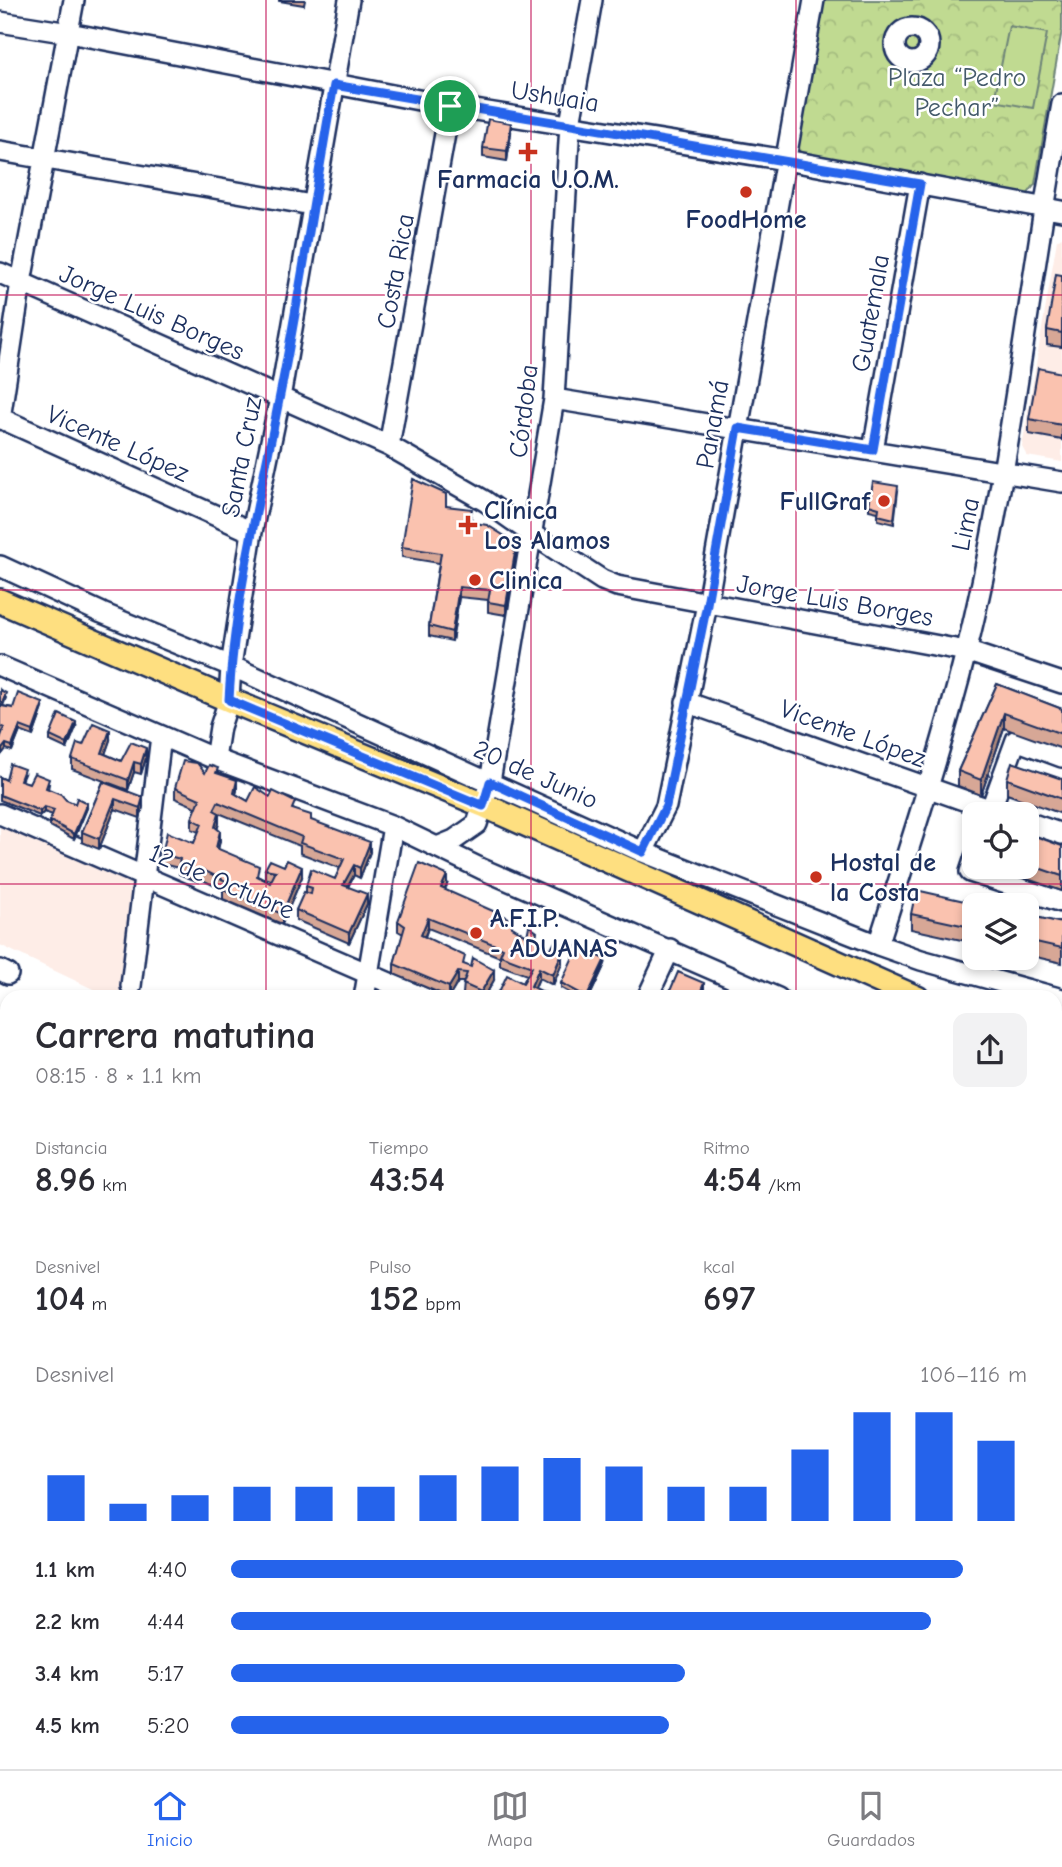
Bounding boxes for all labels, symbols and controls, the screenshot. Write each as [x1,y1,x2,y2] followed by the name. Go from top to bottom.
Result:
[888,63,1026,123] park label: Plaza “Pedro Pechar”
[509,75,601,119] street label: Ushuaia
[420,76,480,136] pin
[431,87,469,125] icon: arrive
[520,144,536,160] marker: Farmacia U.O.M.
[437,165,619,195] place label: Farmacia U.O.M.
[738,184,754,200] marker: FoodHome
[685,205,807,235] place label: FoodHome
[371,211,421,331] street label: Costa Rica
[846,252,896,374] street label: Guatemala
[55,259,249,367] street label: Jorge Luis Borges
[503,363,545,460] street label: Córdoba
[690,377,736,471] street label: Panamá
[216,395,268,520] street label: Santa Cruz
[42,399,193,489] street label: Vicente López
[780,487,872,517] place label: FullGraf
[876,493,892,509] marker: FullGraf
[946,495,986,554] street label: Lima
[484,496,610,556] place label: Clínica Los Alamos
[458,515,478,535] marker: Clínica Los Alamos
[489,566,563,596] place label: Clinica
[734,569,935,633] street label: Jorge Luis Borges
[467,572,483,588] marker: Clinica
[776,694,929,774] street label: Vicente López
[469,734,602,816] street label: 20 de Junio
[962,802,1039,970] map controls
[962,802,1039,879] button: locate
[144,838,299,926] street label: 12 de Octubre
[830,848,936,908] place label: Hostal de la Costa
[808,869,824,885] marker: Hostal de la Costa
[962,893,1039,970] button: layers
[490,904,618,964] place label: A.F.I.P. - ADUANAS
[468,925,484,941] marker: A.F.I.P. - ADUANAS
[953,1013,1027,1087] button: share
[35,1014,316,1058] text: Carrera matutina
[35,1062,201,1089] text: 08:15 · 8 × 1.1 km
[35,1137,108,1159] text: Distancia
[369,1137,429,1159] text: Tiempo
[703,1137,750,1159] text: Ritmo
[35,1159,96,1200] text: 8.96
[369,1159,445,1200] text: 43:54
[703,1159,762,1200] text: 4:54
[96,1174,127,1196] text: km
[762,1174,801,1196] text: /km
[35,1256,100,1278] text: Desnivel
[369,1256,411,1278] text: Pulso
[703,1256,735,1278] text: kcal
[35,1278,85,1319] text: 104
[369,1278,419,1319] text: 152
[703,1278,755,1319] text: 697
[85,1293,107,1315] text: m
[419,1293,461,1315] text: bpm
[35,1361,114,1388] text: Desnivel
[920,1361,1027,1388] text: 106–116 m
[35,1556,95,1583] text: 1.1 km
[147,1556,187,1583] text: 4:40
[35,1608,100,1635] text: 2.2 km
[147,1608,185,1635] text: 4:44
[35,1660,99,1687] text: 3.4 km
[147,1660,184,1687] text: 5:17
[35,1712,100,1739] text: 4.5 km
[147,1712,190,1739] text: 5:20
[147,1787,193,1851] tab: Inicio
[487,1787,533,1851] tab: Mapa
[827,1787,915,1851] tab: Guardados

